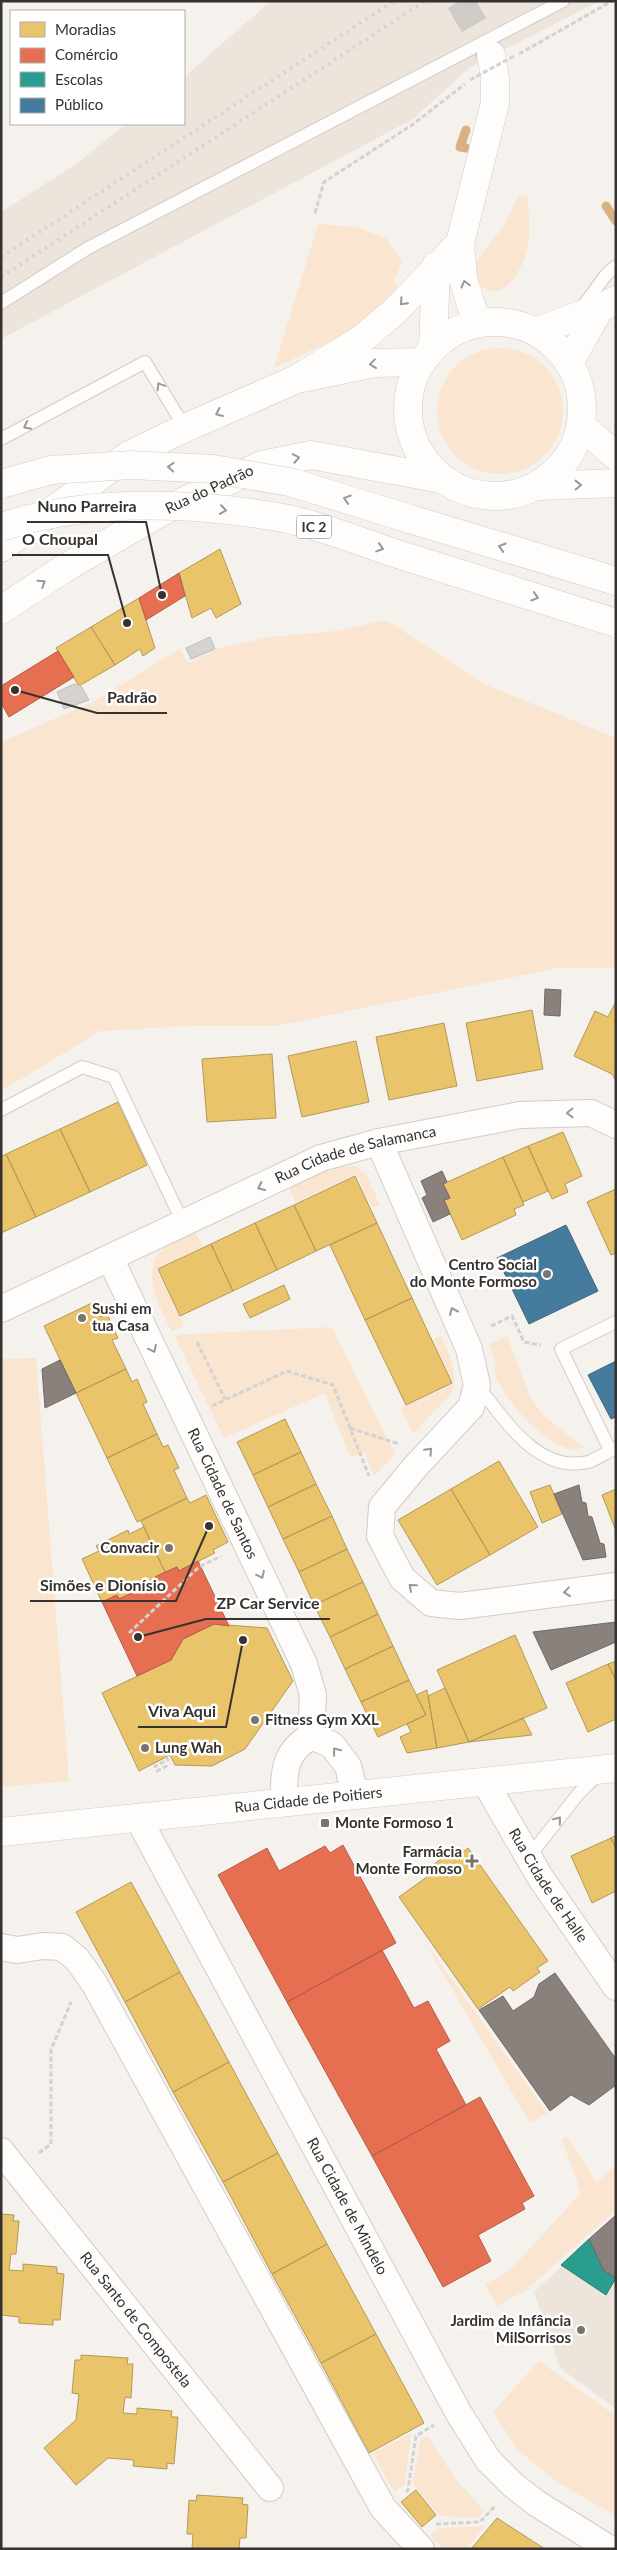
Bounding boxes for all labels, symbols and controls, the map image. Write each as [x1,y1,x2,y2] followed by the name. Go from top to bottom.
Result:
[10,10,185,125] legend
[55,20,116,38] text: Moradias
[55,45,118,63] text: Comércio
[55,70,103,88] text: Escolas
[55,95,103,113] text: Público
[460,280,470,289] one-way arrow
[400,297,409,306] one-way arrow
[369,358,377,369] one-way arrow
[156,383,166,392] one-way arrow
[215,407,224,417] one-way arrow
[23,419,32,429] one-way arrow
[292,453,301,464] one-way arrow
[162,460,256,517] street label: Rua do Padrão
[167,461,175,472] one-way arrow
[574,480,582,490] one-way arrow
[27,491,146,522] callout: Nuno Parreira
[343,495,352,505] one-way arrow
[37,496,137,515] text: Nuno Parreira
[219,504,227,515] one-way arrow
[296,516,332,538] road number: IC 2
[12,524,108,555] callout: O Choupal
[22,529,98,548] text: O Choupal
[498,542,507,552] one-way arrow
[375,543,384,553] one-way arrow
[36,580,46,589] one-way arrow
[530,591,539,601] one-way arrow
[97,682,167,713] callout: Padrão
[107,687,157,706] text: Padrão
[565,1108,573,1119] one-way arrow
[272,1121,437,1187] street label: Rua Cidade de Salamanca
[257,1180,266,1191] one-way arrow
[410,1255,537,1290] place label: Centro Social do Monte Formoso
[541,1268,553,1280] marker: Centro Social do Monte Formoso
[92,1299,152,1334] place label: Sushi em tua Casa
[448,1307,459,1316] one-way arrow
[76,1312,88,1324] marker: Sushi em tua Casa
[147,1344,158,1353] one-way arrow
[185,1425,262,1561] street label: Rua Cidade de Santos
[423,1448,432,1457] one-way arrow
[100,1538,159,1556] place label: Convacir
[163,1542,175,1554] marker: Convacir
[30,1570,176,1601] callout: Simões e Dionísio
[255,1570,265,1579] one-way arrow
[40,1575,166,1594] text: Simões e Dionísio
[409,1584,418,1592] one-way arrow
[563,1586,571,1597] one-way arrow
[206,1588,330,1619] callout: ZP Car Service
[216,1593,320,1612] text: ZP Car Service
[138,1696,226,1727] callout: Viva Aqui
[147,1701,216,1720] text: Viva Aqui
[265,1710,379,1728] place label: Fitness Gym XXL
[249,1714,261,1726] marker: Fitness Gym XXL
[155,1738,222,1756] place label: Lung Wah
[139,1742,151,1754] marker: Lung Wah
[333,1748,342,1757] one-way arrow
[233,1782,383,1816] street label: Rua Cidade de Poitiers
[335,1813,454,1831] place label: Monte Formoso 1
[319,1817,331,1829] marker: Monte Formoso 1
[553,1817,561,1826] one-way arrow
[506,1824,592,1945] street label: Rua Cidade de Halle
[355,1842,462,1877] place label: Farmácia Monte Formoso
[466,1855,478,1867] marker: Farmácia Monte Formoso
[304,2134,392,2277] street label: Rua Cidade de Mindelo
[77,2248,196,2391] street label: Rua Santo de Compostela
[450,2311,571,2346] place label: Jardim de Infância MilSorrisos
[575,2324,587,2336] marker: Jardim de Infância MilSorrisos

